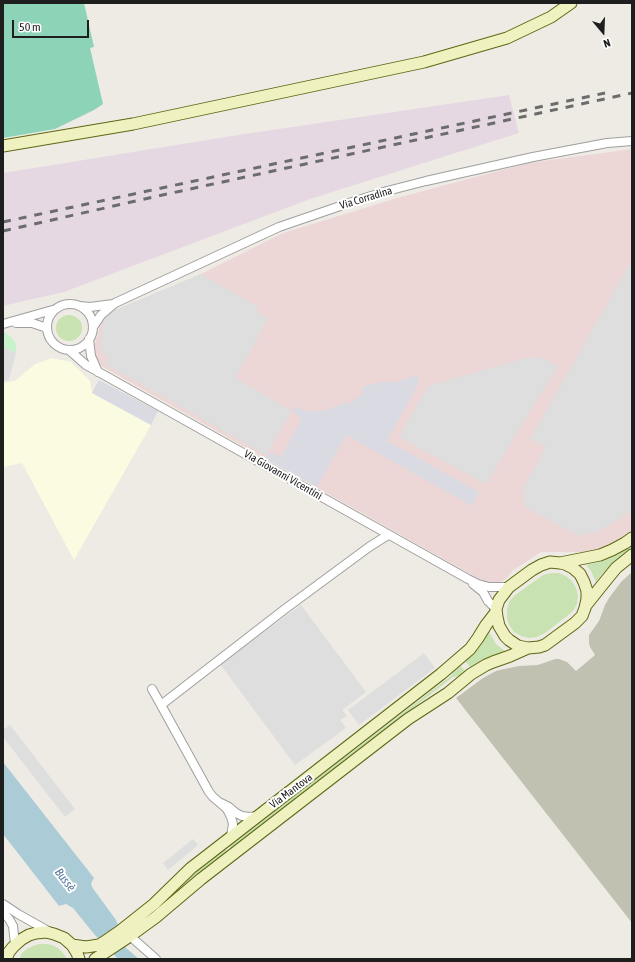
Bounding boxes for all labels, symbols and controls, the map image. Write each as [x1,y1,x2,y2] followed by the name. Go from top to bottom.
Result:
[14,12,91,38] scale bar
[583,12,623,52] north arrow
[19,20,41,34] text: 50 m
[602,37,612,50] text: N
[338,184,394,212] street label: Via Corradina
[242,447,324,503] street label: Via Giovanni Vicentini
[267,771,315,811] street label: Via Mantova
[52,866,78,894] water label: Bussè

